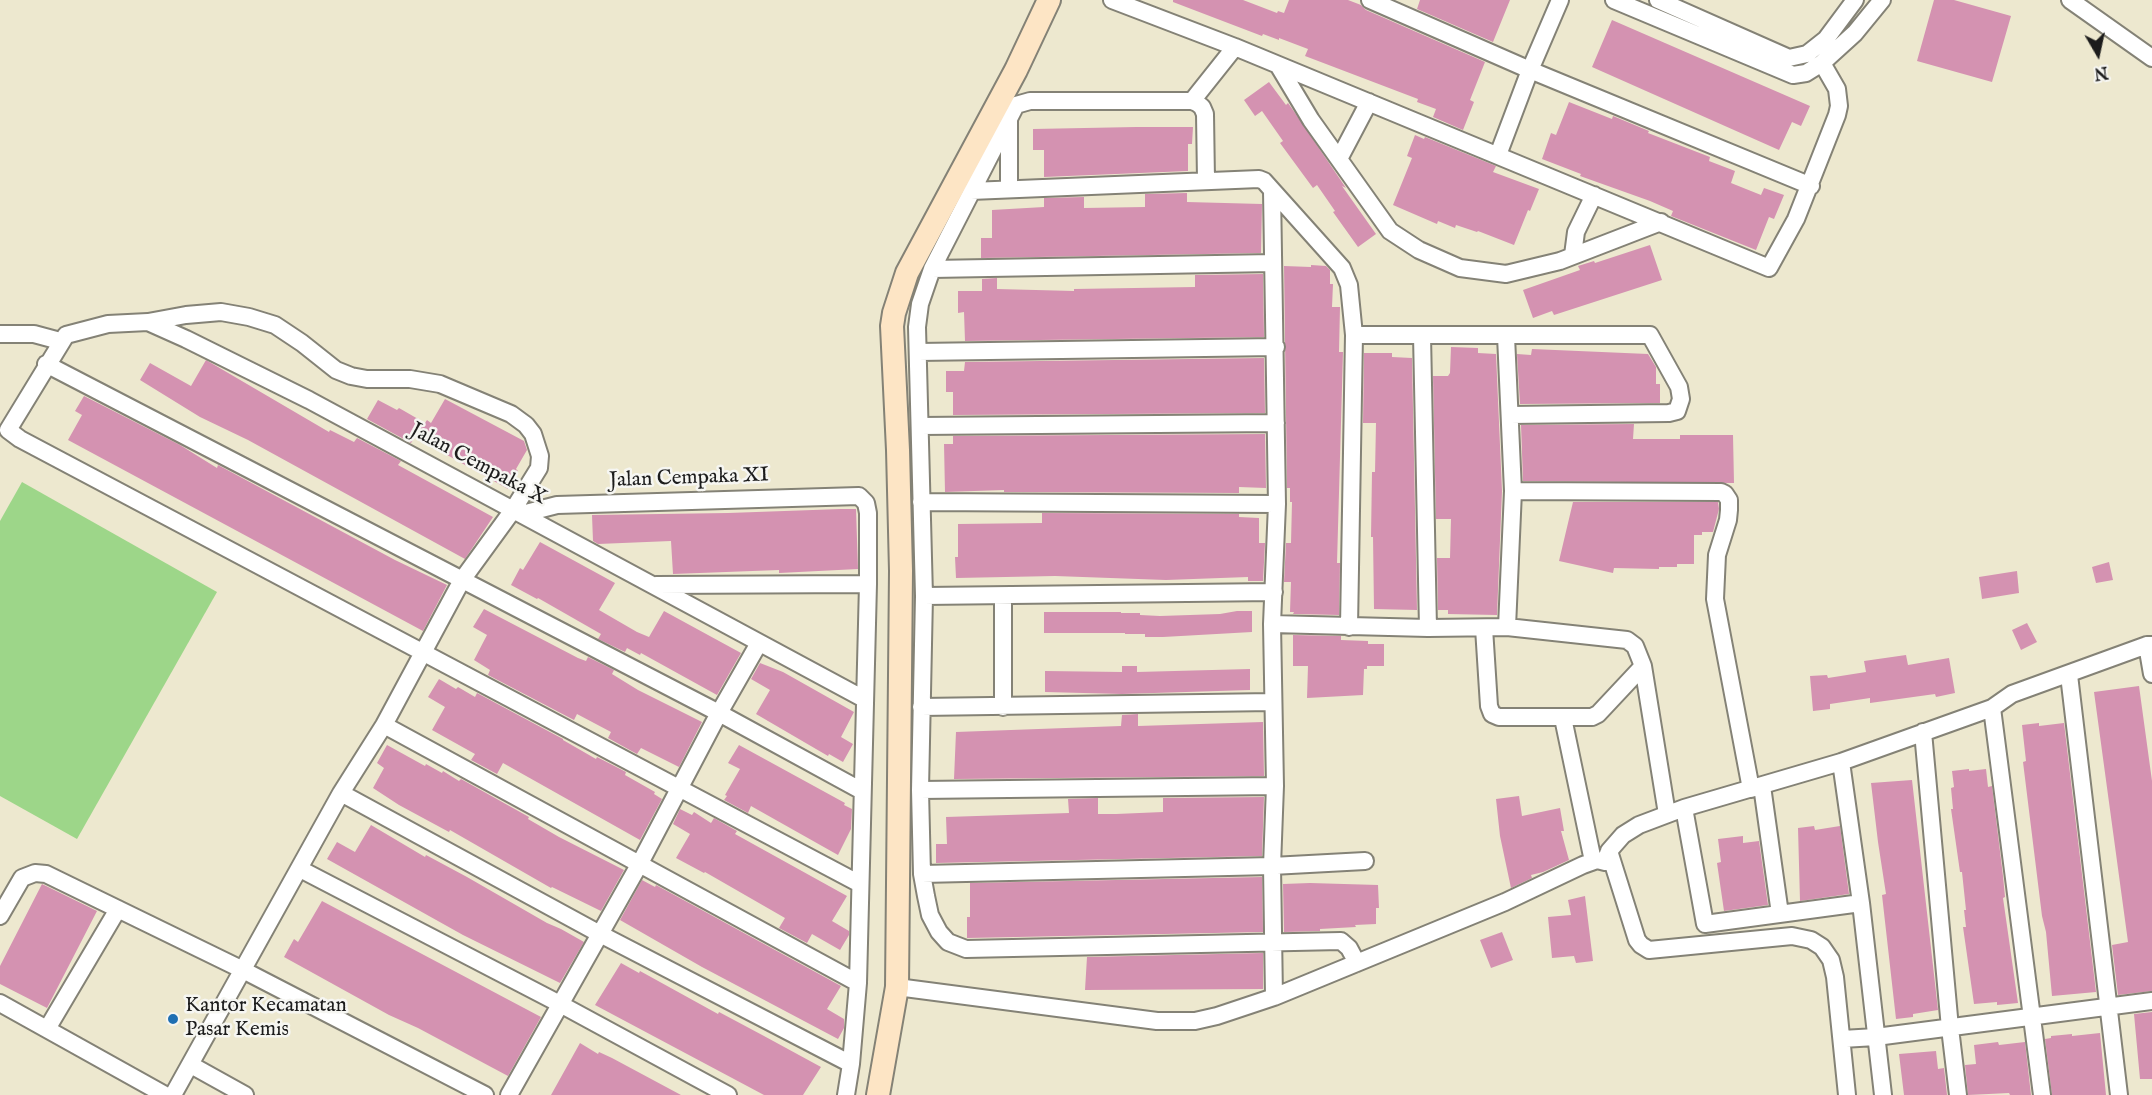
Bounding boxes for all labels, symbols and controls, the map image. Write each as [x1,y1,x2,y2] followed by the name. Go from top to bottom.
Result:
[2068,24,2128,84] north arrow
[2092,61,2109,83] text: N
[405,418,551,512] street label: Jalan Cempaka X
[609,464,769,494] street label: Jalan Cempaka XI
[185,994,347,1044] place label: Kantor Kecamatan Pasar Kemis
[166,1012,180,1026] marker: Kantor Kecamatan Pasar Kemis

